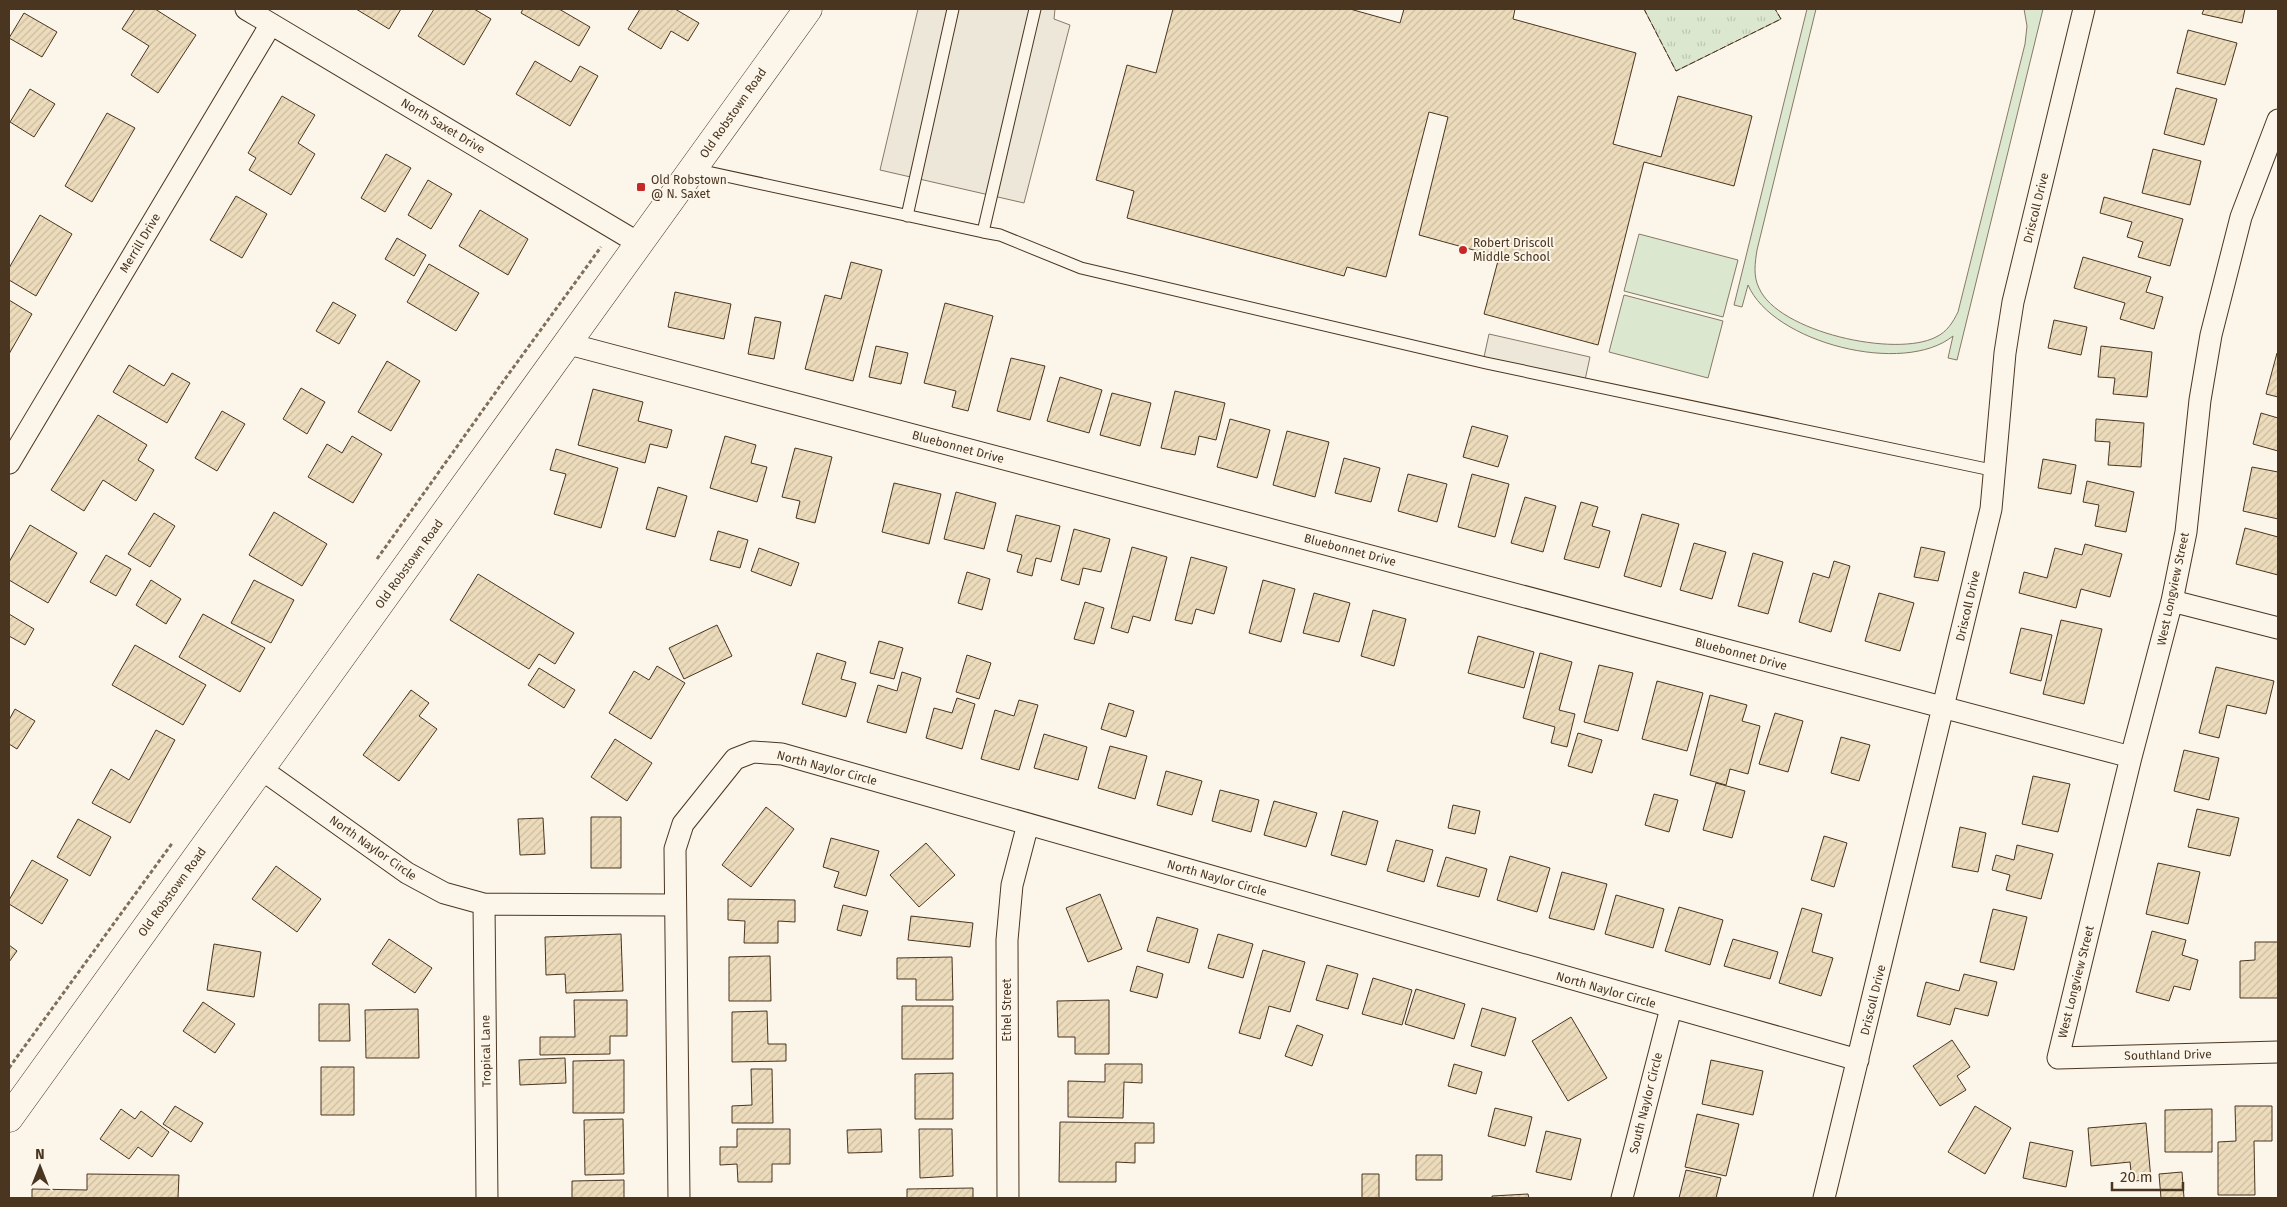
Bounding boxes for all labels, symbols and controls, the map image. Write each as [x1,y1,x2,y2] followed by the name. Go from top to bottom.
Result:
[697,65,769,161] street label: Old Robstown Road
[399,95,487,157] street label: North Saxet Drive
[2020,171,2052,245] street label: Driscoll Drive
[651,173,727,201] place label: Old Robstown @ N. Saxet
[635,181,647,193] marker: Old Robstown @ N. Saxet
[117,211,163,275] street label: Merrill Drive
[1473,236,1554,264] place label: Robert Driscoll Middle School
[1457,244,1469,256] marker: Robert Driscoll Middle School
[910,428,1006,466] street label: Bluebonnet Drive
[372,517,446,611] street label: Old Robstown Road
[2154,530,2192,647] street label: West Longview Street
[1302,531,1398,569] street label: Bluebonnet Drive
[1953,569,1983,643] street label: Driscoll Drive
[1693,635,1789,673] street label: Bluebonnet Drive
[775,748,879,788] street label: North Naylor Circle
[327,813,419,883] street label: North Naylor Circle
[135,845,209,939] street label: Old Robstown Road
[1165,857,1269,899] street label: North Naylor Circle
[2055,924,2097,1040] street label: West Longview Street
[1857,963,1889,1037] street label: Driscoll Drive
[1554,969,1658,1011] street label: North Naylor Circle
[1000,978,1014,1042] street label: Ethel Street
[478,1015,494,1087] street label: Tropical Lane
[2124,1047,2212,1063] street label: Southland Drive
[1627,1051,1665,1155] street label: South Naylor Circle
[15,1142,65,1192] north arrow
[35,1146,45,1163] text: N
[2112,1160,2183,1192] scale bar
[2120,1168,2153,1186] text: 20 m

